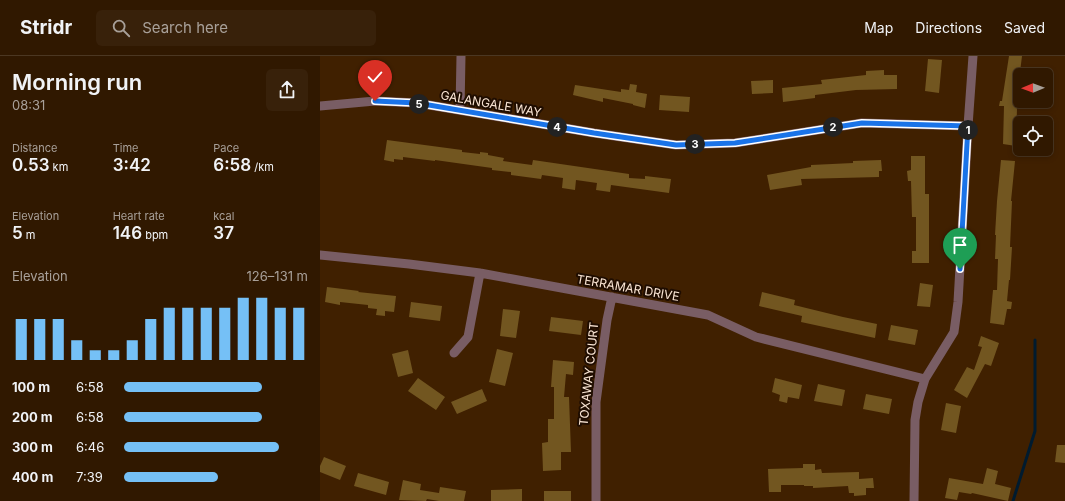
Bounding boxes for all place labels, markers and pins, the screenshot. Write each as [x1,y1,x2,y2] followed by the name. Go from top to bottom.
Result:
[358,60,392,101] pin
[409,94,429,114] pin: 5
[547,117,567,137] pin: 4
[823,117,843,137] pin: 2
[958,120,978,140] pin: 1
[685,134,705,154] pin: 3
[943,228,977,269] pin

